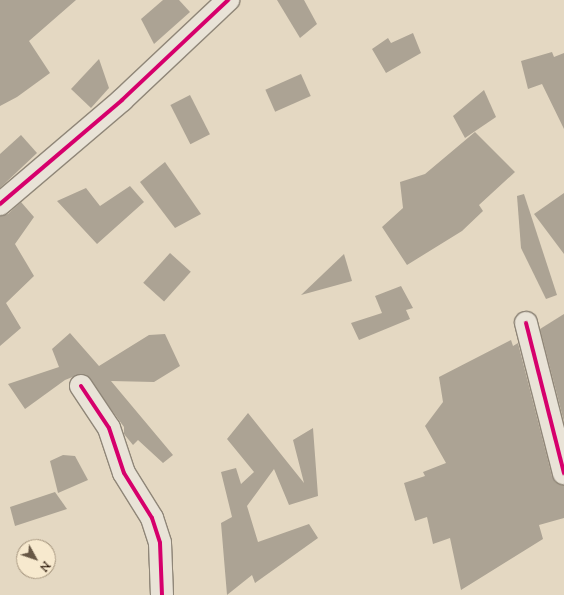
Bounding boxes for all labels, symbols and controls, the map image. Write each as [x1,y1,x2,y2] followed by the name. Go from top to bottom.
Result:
[16,539,56,579] north arrow
[35,558,53,575] text: N

